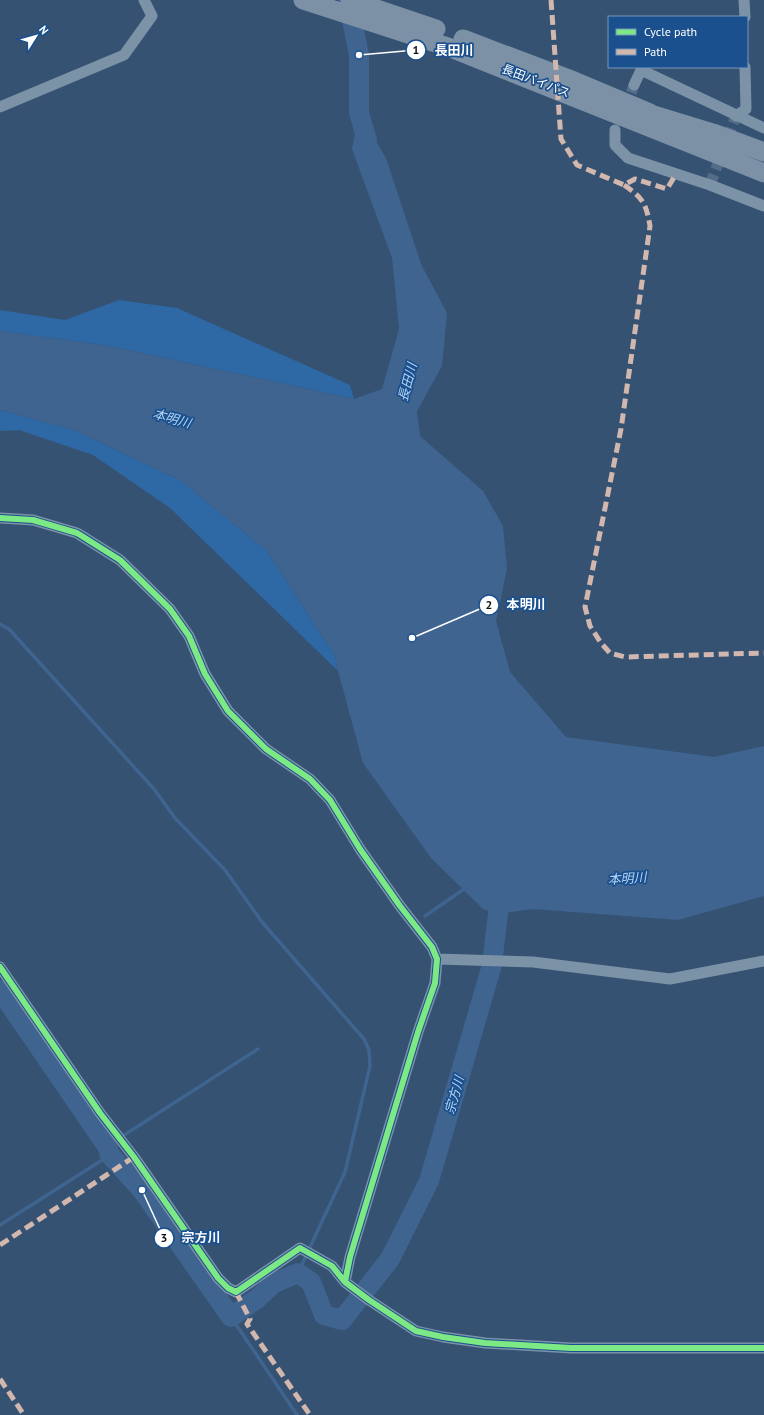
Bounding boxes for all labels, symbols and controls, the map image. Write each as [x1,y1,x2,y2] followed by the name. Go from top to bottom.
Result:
[16,16,56,56] north arrow
[608,16,748,68] legend
[36,23,52,37] text: N
[644,24,697,39] text: Cycle path
[406,38,481,63] callout: 長田川
[413,42,419,57] text: 1
[434,42,474,59] text: 長田川
[644,44,667,59] text: Path
[500,61,572,100] street label: 長田バイパス
[394,359,421,403] water label: 長田川
[151,405,195,433] water label: 本明川
[479,592,554,617] callout: 本明川
[506,596,546,613] text: 本明川
[486,597,492,612] text: 2
[607,869,649,888] water label: 本明川
[441,1072,469,1116] water label: 宗方川
[154,1225,229,1250] callout: 宗方川
[181,1229,221,1246] text: 宗方川
[161,1230,167,1245] text: 3

